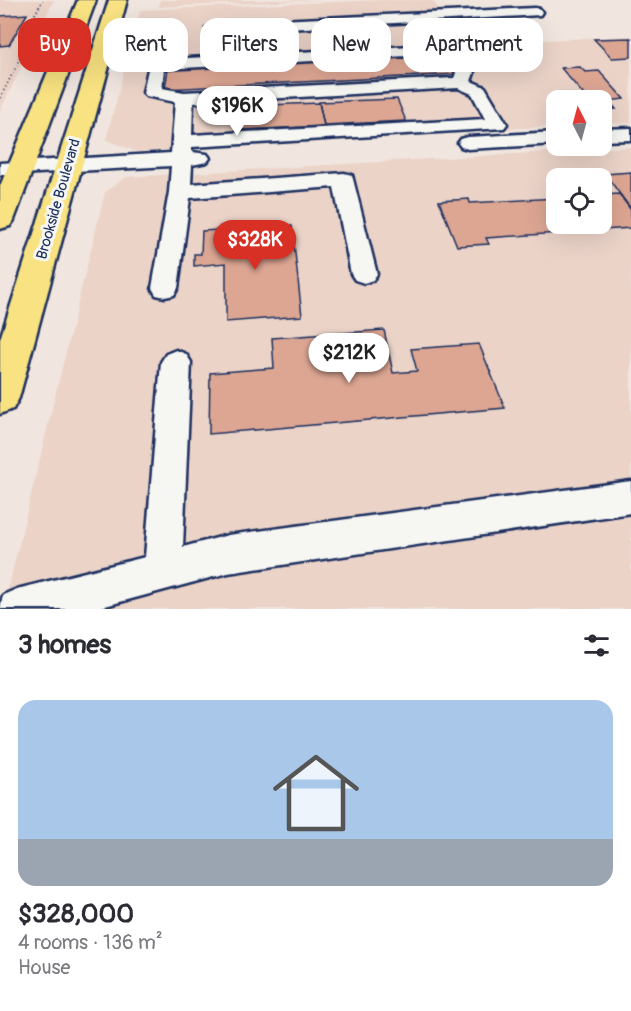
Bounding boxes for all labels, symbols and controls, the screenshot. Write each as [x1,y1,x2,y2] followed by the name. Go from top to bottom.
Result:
[18,18,91,72] chip: Buy
[103,18,188,72] chip: Rent
[200,18,299,72] chip: Filters
[311,18,391,72] chip: New
[403,18,543,72] chip: Apartment
[195,86,279,137] pin: $196K
[546,90,612,156] north arrow
[546,90,612,234] map controls
[211,93,263,118] text: $196K
[32,137,85,262] street label: Brookside Boulevard
[546,168,612,234] button: locate
[213,220,297,271] pin: $328K
[227,227,283,252] text: $328K
[307,333,391,384] pin: $212K
[322,340,376,365] text: $212K
[18,629,111,661] text: 3 homes
[580,629,613,662] icon: filters
[262,739,370,847] icon: home
[18,898,134,930] text: $328,000
[18,930,163,955] text: 4 rooms · 136 m²
[18,955,70,980] text: House

